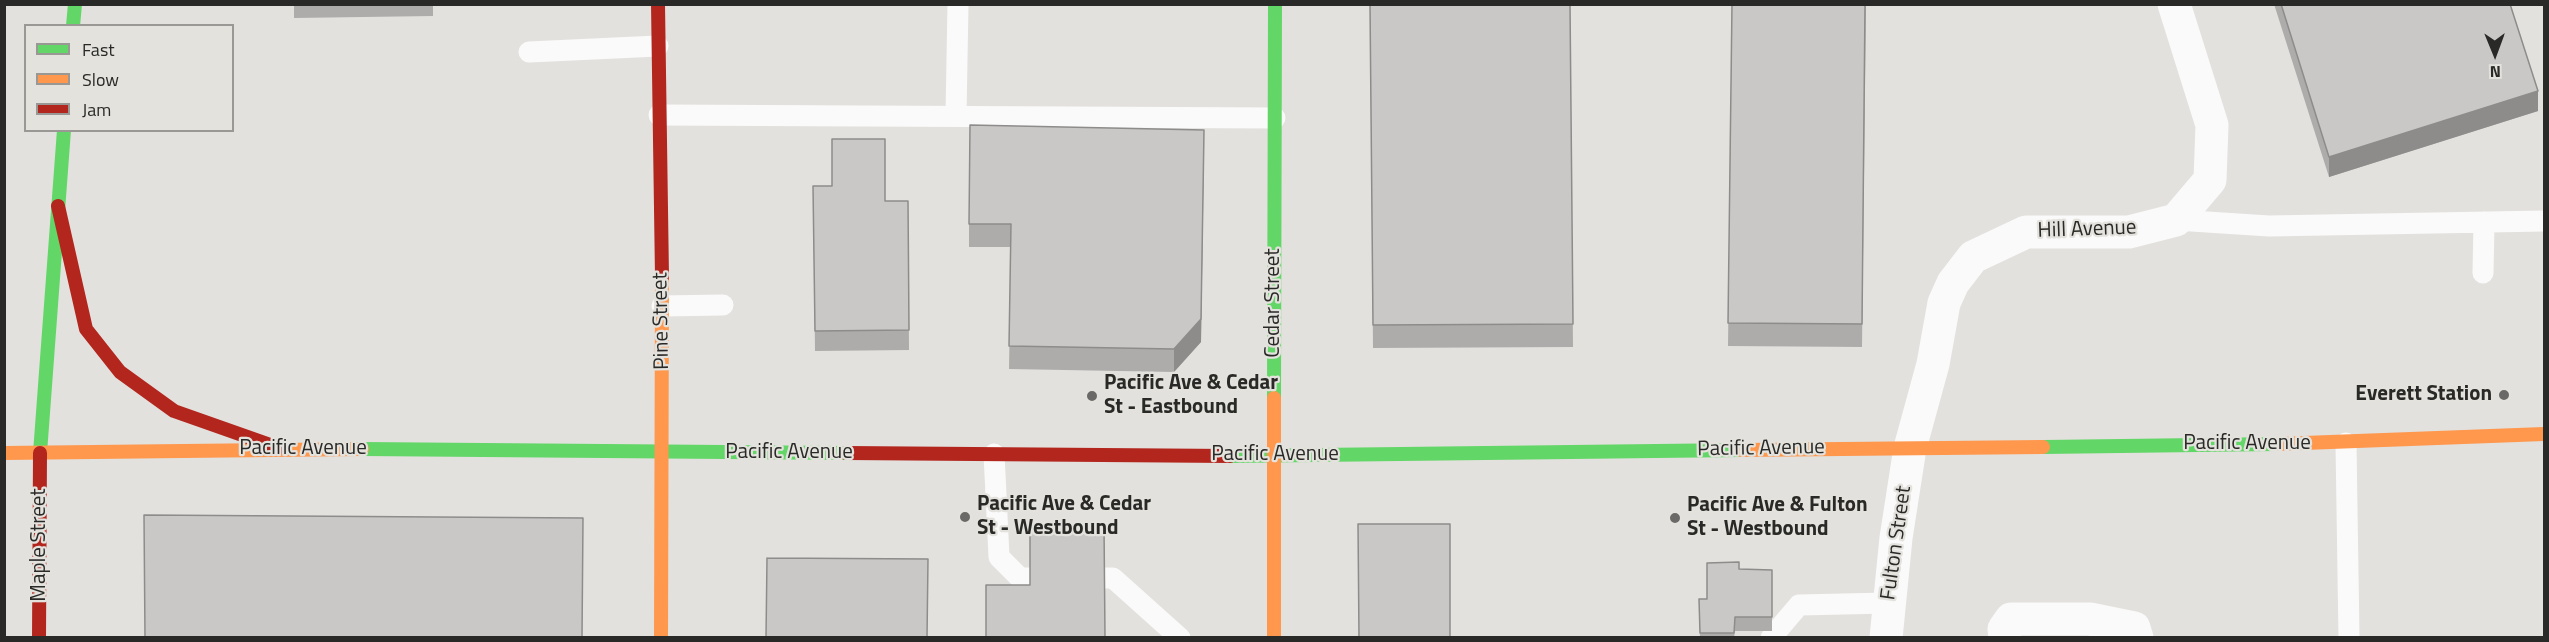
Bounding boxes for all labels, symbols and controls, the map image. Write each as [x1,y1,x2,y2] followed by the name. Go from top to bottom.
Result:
[24,24,234,132] legend
[2465,24,2525,84] north arrow
[82,36,115,63] text: Fast
[2490,60,2501,84] text: N
[82,66,119,93] text: Slow
[82,96,111,123] text: Jam
[2037,216,2137,244] street label: Hill Avenue
[1261,248,1287,358] street label: Cedar Street
[649,272,675,370] street label: Pine Street
[1104,371,1278,421] place label: Pacific Ave & Cedar St - Eastbound
[2355,382,2492,408] place label: Everett Station
[2497,388,2511,402] marker: Everett Station
[1085,389,1099,403] marker: Pacific Ave & Cedar St - Eastbound
[2183,431,2311,457] street label: Pacific Avenue
[1697,435,1825,463] street label: Pacific Avenue
[239,436,367,462] street label: Pacific Avenue
[725,440,853,466] street label: Pacific Avenue
[1211,442,1339,468] street label: Pacific Avenue
[1877,484,1917,602] street label: Fulton Street
[27,488,53,602] street label: Maple Street
[977,492,1151,542] place label: Pacific Ave & Cedar St - Westbound
[1687,493,1868,543] place label: Pacific Ave & Fulton St - Westbound
[958,510,972,524] marker: Pacific Ave & Cedar St - Westbound
[1668,511,1682,525] marker: Pacific Ave & Fulton St - Westbound

